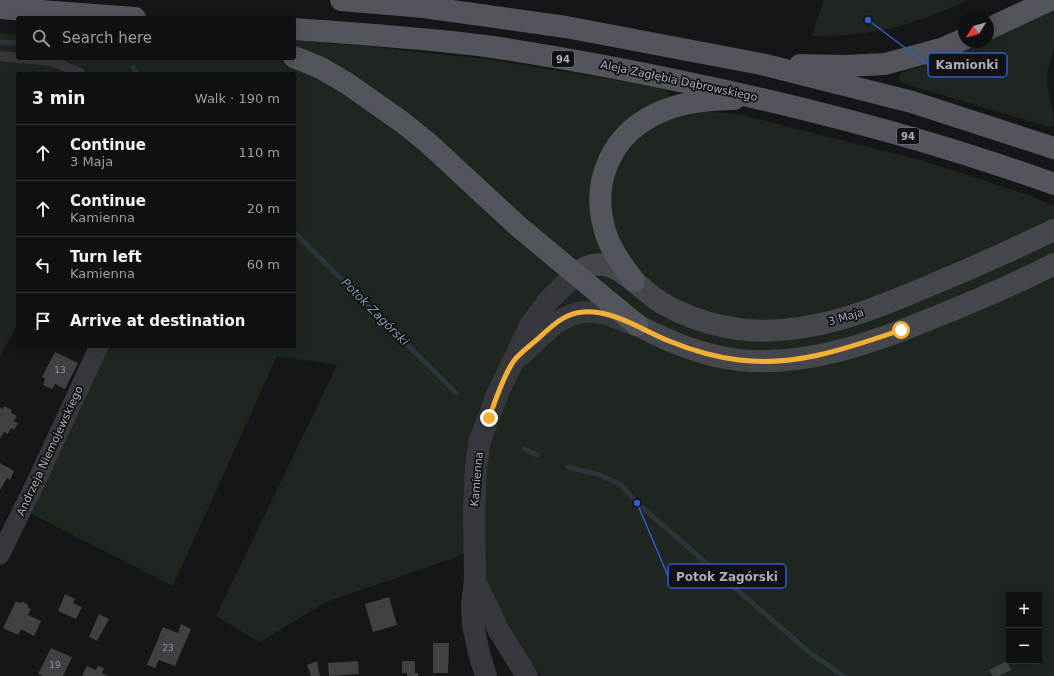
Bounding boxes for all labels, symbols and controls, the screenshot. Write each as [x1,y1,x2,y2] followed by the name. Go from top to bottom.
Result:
[958,12,994,48] north arrow
[16,16,296,60] search box
[30,27,52,49] icon: search
[62,29,152,47] text: Search here
[552,51,574,67] road number: 94
[928,53,1007,77] callout: Kamionki
[599,58,759,104] street label: Aleja Zagłębia Dąbrowskiego
[936,58,998,72] text: Kamionki
[32,88,85,108] text: 3 min
[195,91,280,106] text: Walk · 190 m
[897,128,919,144] road number: 94
[70,136,146,154] text: Continue
[32,142,54,164] icon: ahead
[238,145,280,160] text: 110 m
[70,154,113,169] text: 3 Maja
[70,192,146,210] text: Continue
[32,198,54,220] icon: ahead
[247,201,280,216] text: 20 m
[70,210,135,225] text: Kamienna
[70,248,142,266] text: Turn left
[32,254,54,276] icon: left
[247,257,280,272] text: 60 m
[70,266,135,281] text: Kamienna
[338,275,412,349] water label: Potok Zagórski
[827,306,865,328] street label: 3 Maja
[32,310,54,332] icon: arrive
[70,312,245,330] text: Arrive at destination
[892,321,910,339] route start
[54,365,66,375] house number: 13
[14,384,86,518] street label: Andrzeja Niemojewskiego
[480,409,498,427] route end
[468,451,486,507] street label: Kamienna
[668,564,786,588] callout: Potok Zagórski
[676,570,778,584] text: Potok Zagórski
[1006,592,1042,664] map controls
[1006,592,1042,628] button: +
[1006,628,1042,664] button: −
[162,643,174,653] house number: 23
[49,660,61,670] house number: 19

